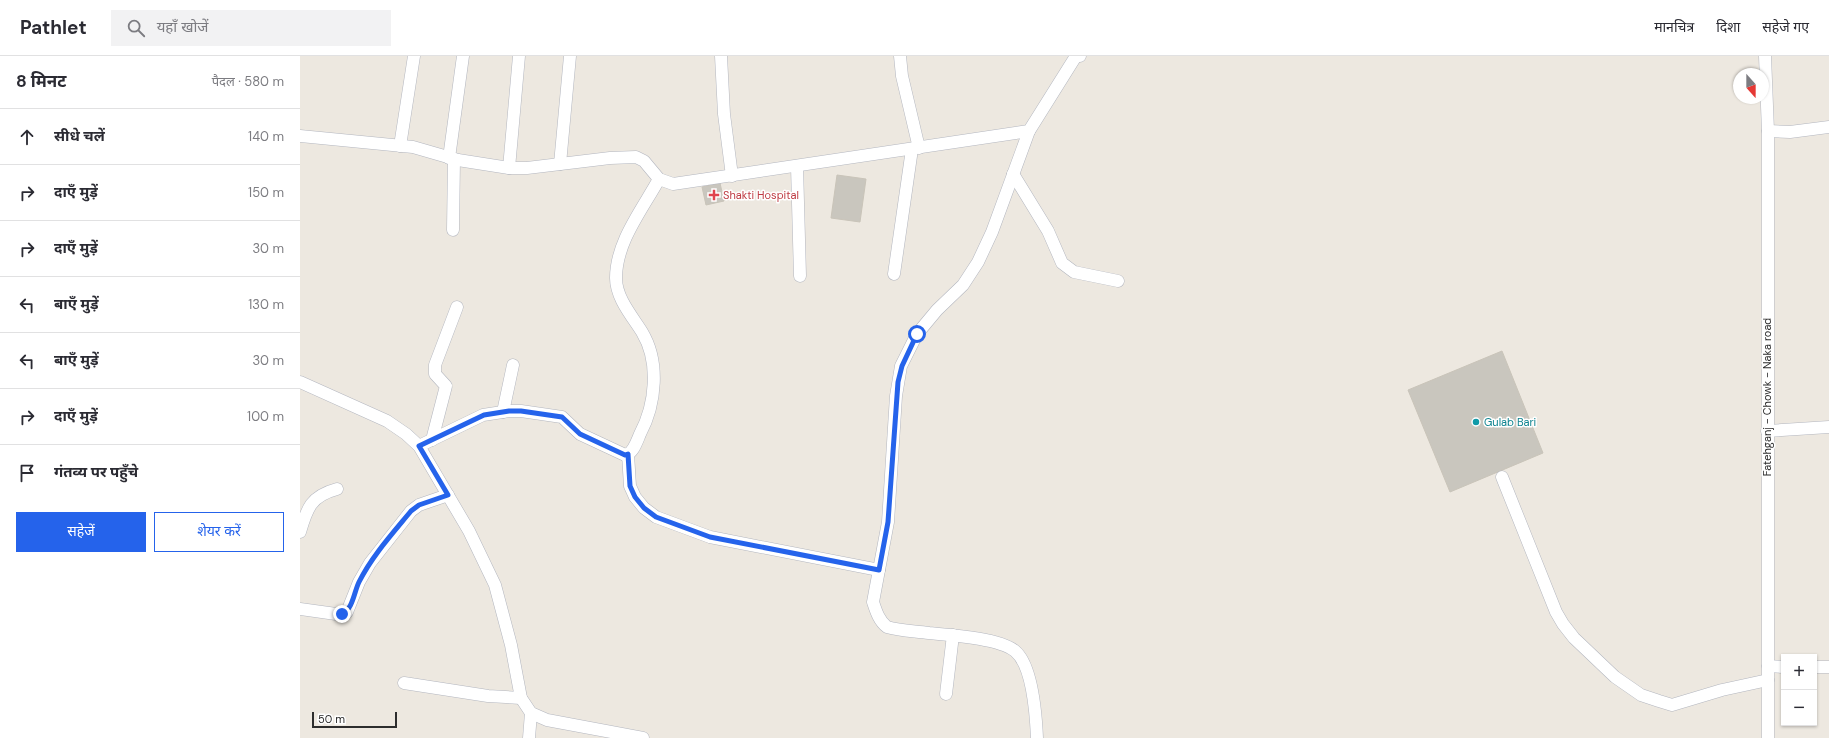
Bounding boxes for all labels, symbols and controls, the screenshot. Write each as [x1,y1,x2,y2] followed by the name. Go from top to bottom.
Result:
[111,10,391,46] search box
[20,15,87,40] text: Pathlet
[125,17,147,39] icon: search
[157,17,208,37] text: यहाँ खोजें
[1654,18,1694,36] text: मानचित्र
[1716,18,1740,36] text: दिशा
[1762,18,1809,36] text: सहेजे गए
[1733,68,1769,104] north arrow
[16,70,66,92] text: 8 मिनट
[212,73,284,90] text: पैदल · 580 m
[16,126,38,148] icon: ahead
[54,126,105,146] text: सीधे चलें
[248,128,284,145] text: 140 m
[16,182,38,204] icon: right
[54,182,98,202] text: दाएँ मुड़ें
[248,184,284,201] text: 150 m
[723,188,799,202] place label: Shakti Hospital
[708,189,720,201] marker: Shakti Hospital
[16,238,38,260] icon: right
[54,238,98,258] text: दाएँ मुड़ें
[252,240,284,257] text: 30 m
[16,294,38,316] icon: left
[54,294,99,314] text: बाएँ मुड़ें
[248,296,284,313] text: 130 m
[1760,318,1774,476] street label: Fatehganj - Chowk - Naka road
[908,325,926,343] route start
[16,350,38,372] icon: left
[54,350,99,370] text: बाएँ मुड़ें
[252,352,284,369] text: 30 m
[16,406,38,428] icon: right
[54,406,98,426] text: दाएँ मुड़ें
[247,408,284,425] text: 100 m
[1484,415,1536,429] place label: Gulab Bari
[1471,417,1481,427] marker: Gulab Bari
[16,462,38,484] icon: arrive
[54,462,138,482] text: गंतव्य पर पहुँचे
[16,512,146,552] button: सहेजें
[154,512,284,552] button: शेयर करें
[333,605,351,623] route end
[1781,654,1817,726] map controls
[1781,654,1817,690] button: +
[1781,690,1817,726] button: −
[312,710,397,729] scale bar
[318,712,345,726] text: 50 m

